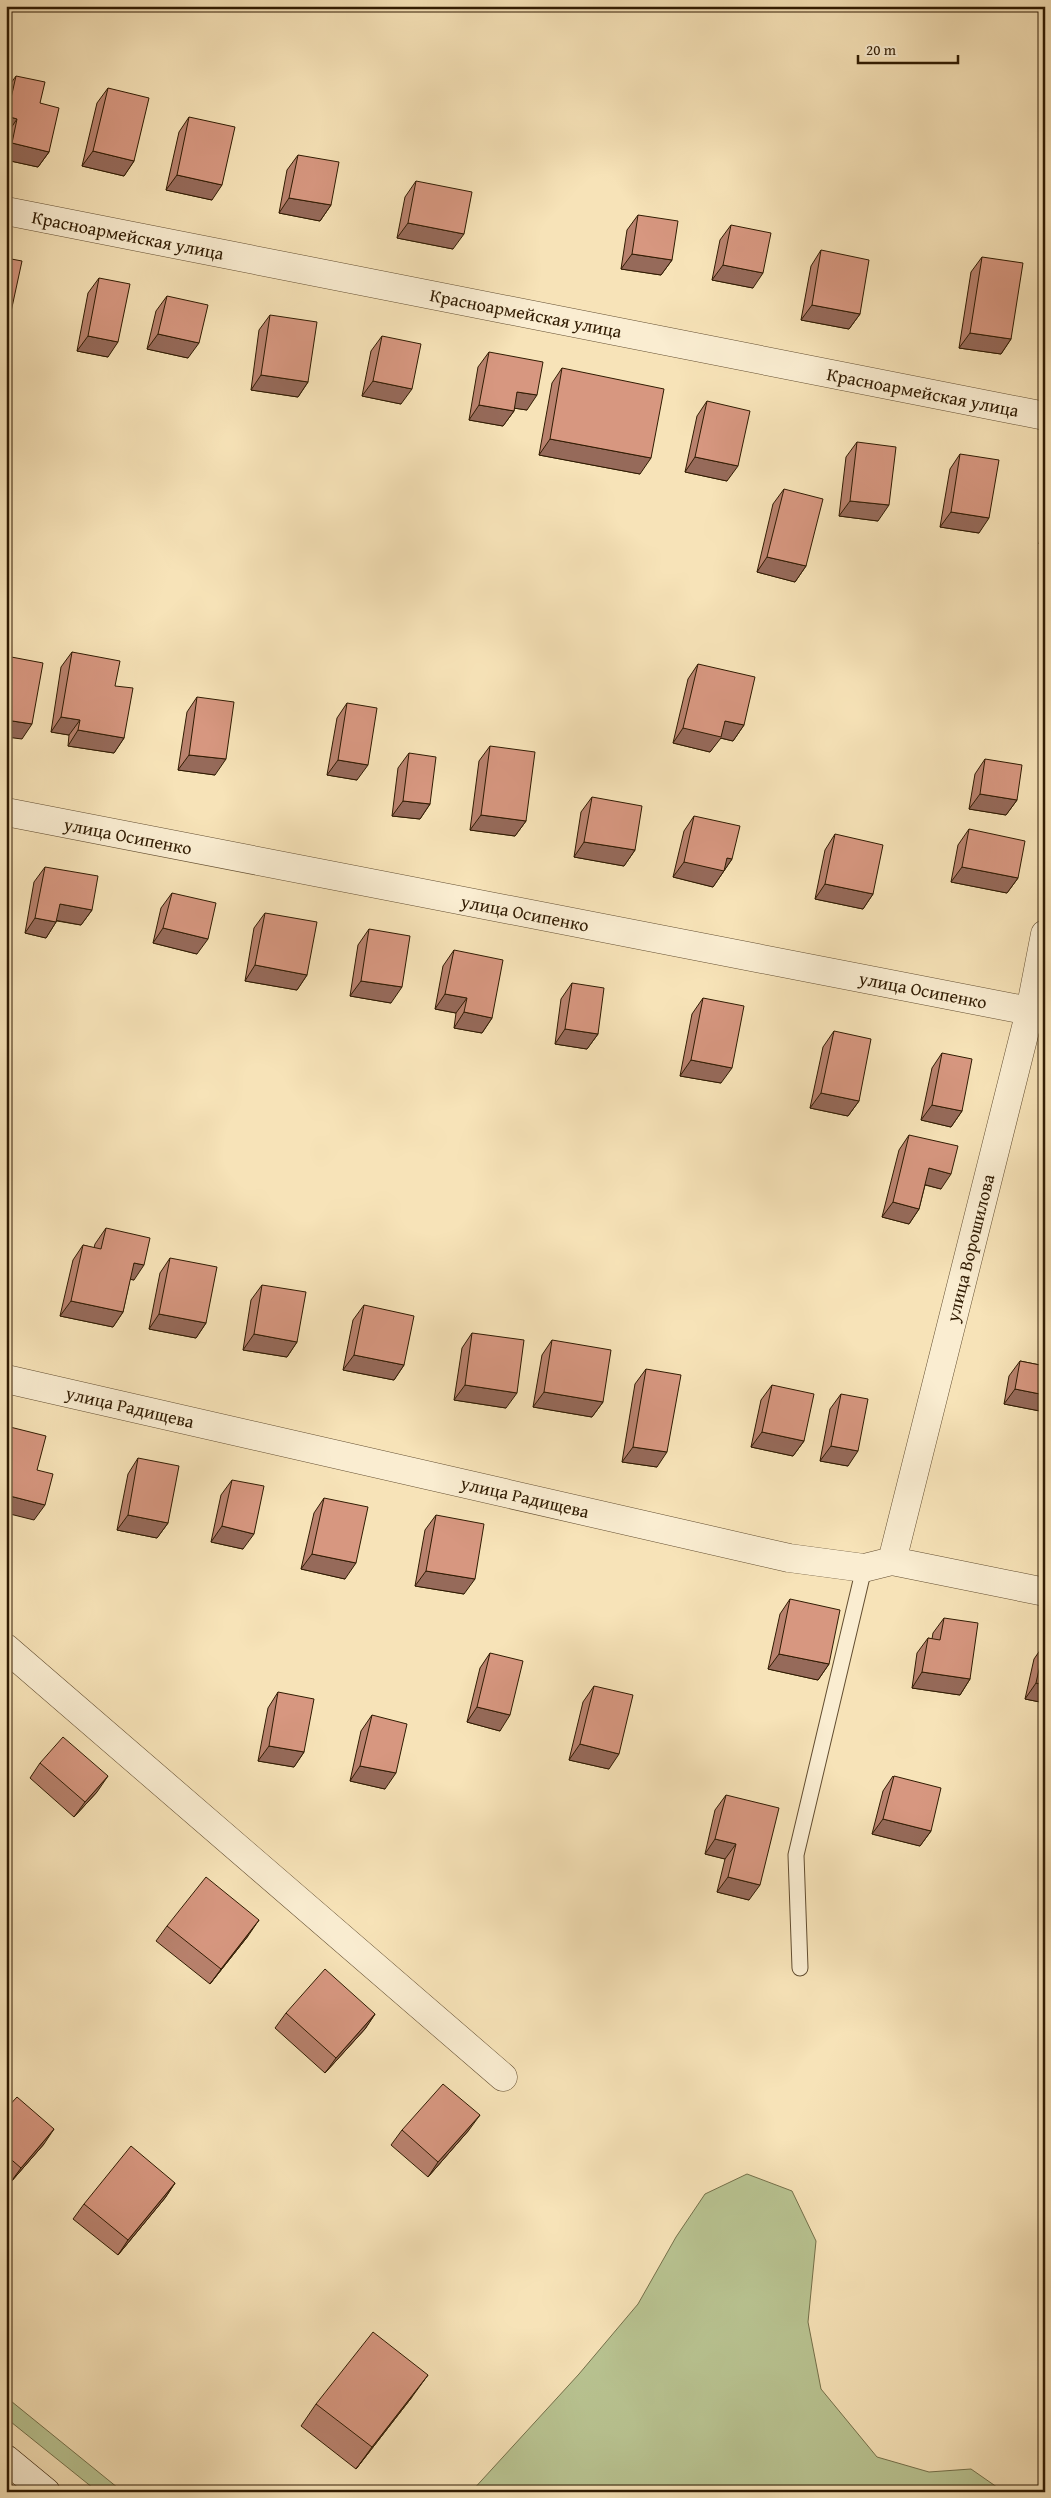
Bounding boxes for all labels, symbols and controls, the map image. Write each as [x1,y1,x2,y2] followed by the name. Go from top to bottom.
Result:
[858,32,958,64] scale bar
[866,39,897,60] text: 20 m
[30,203,227,267] street label: Красноармейская улица
[428,281,625,345] street label: Красноармейская улица
[825,360,1022,424] street label: Красноармейская улица
[61,810,194,862] street label: улица Осипенко
[458,887,591,939] street label: улица Осипенко
[856,964,989,1016] street label: улица Осипенко
[938,1171,1002,1326] street label: улица Ворошилова
[62,1379,197,1435] street label: улица Радищева
[457,1469,592,1525] street label: улица Радищева

